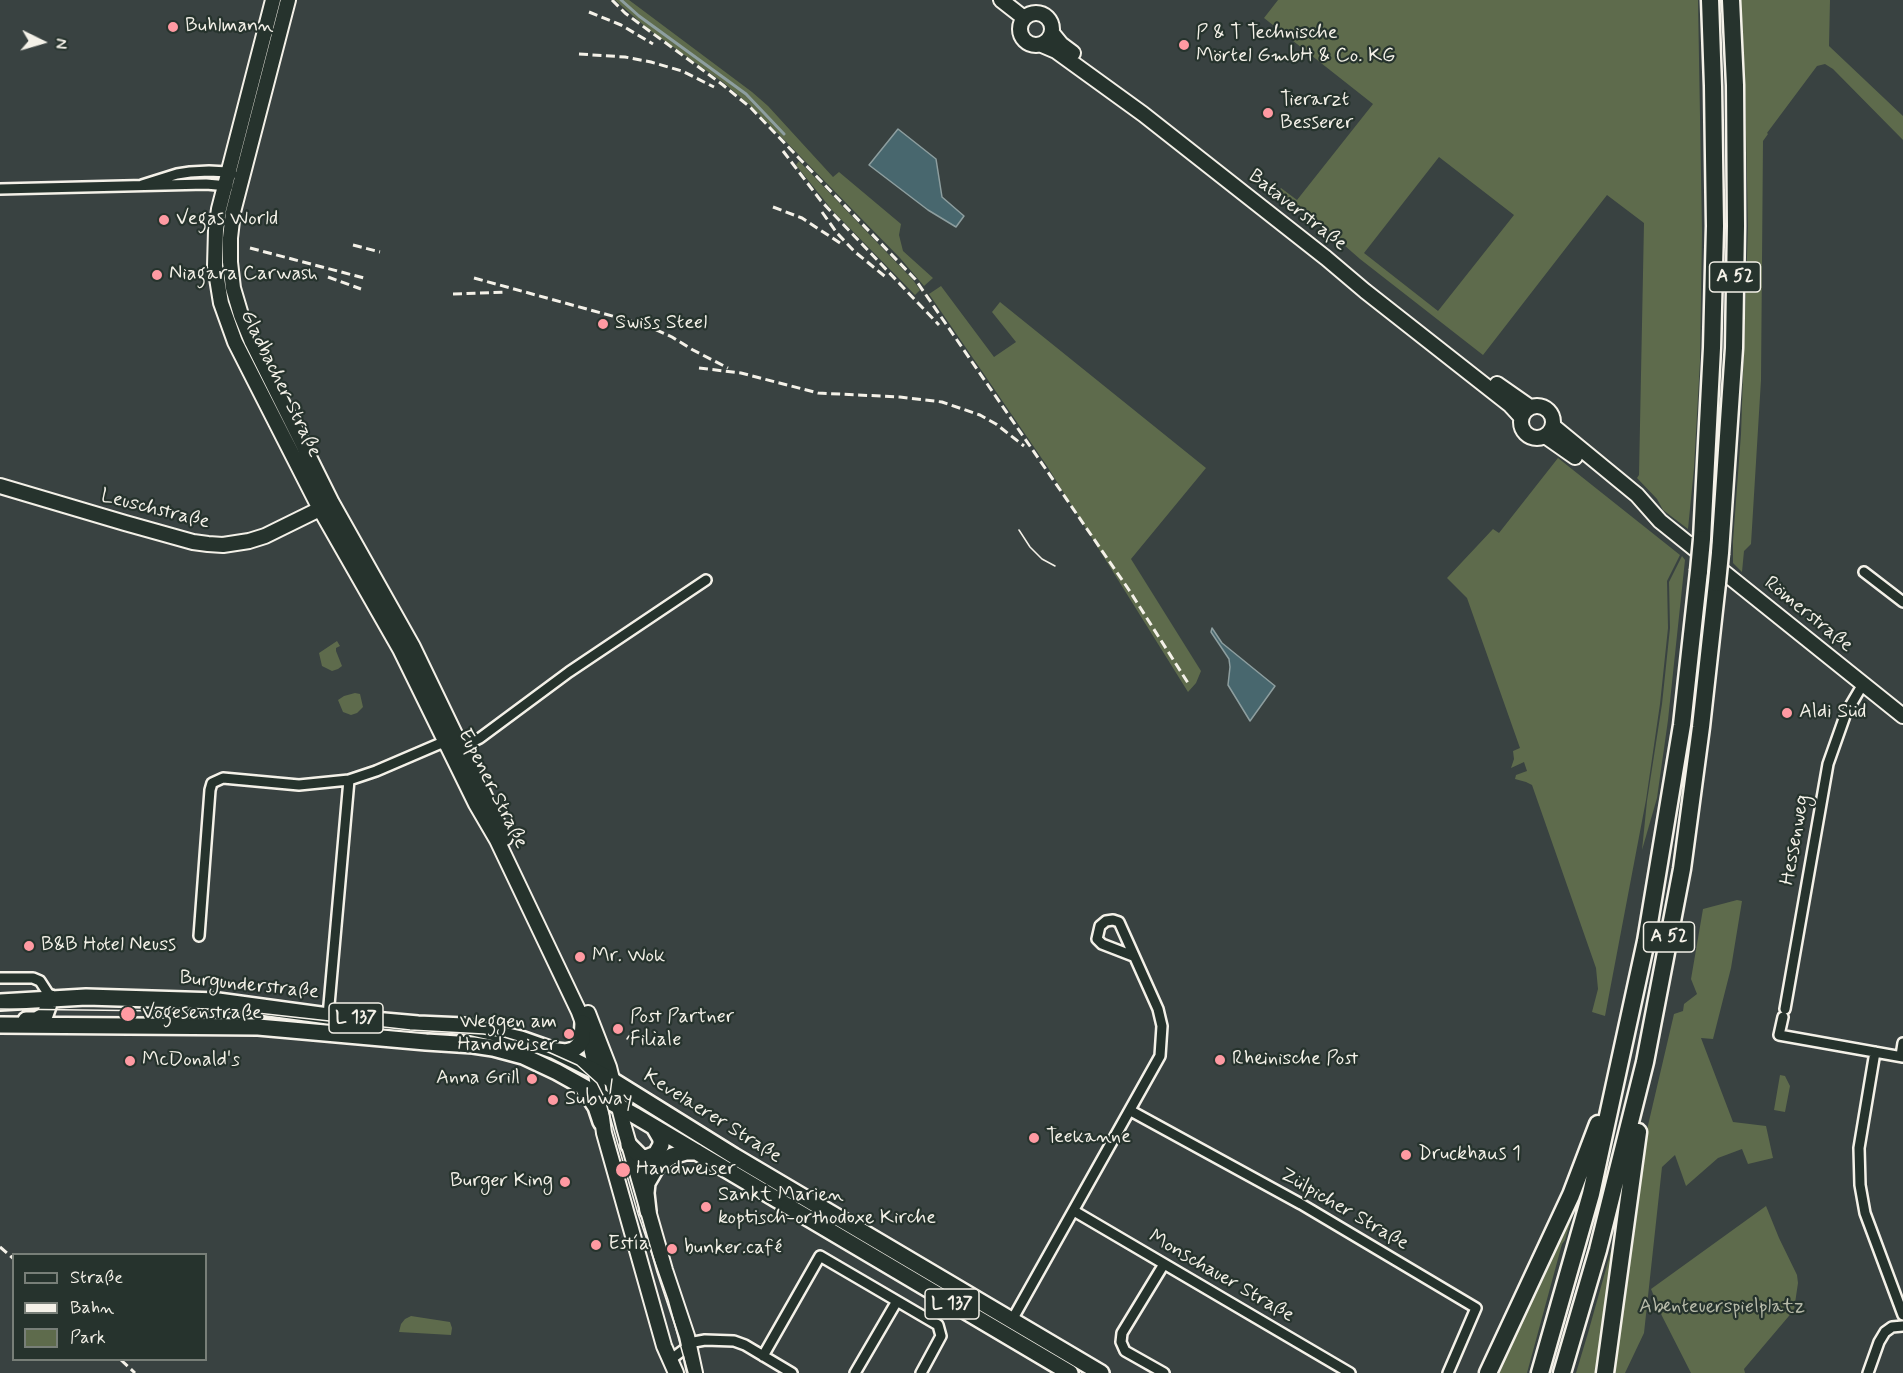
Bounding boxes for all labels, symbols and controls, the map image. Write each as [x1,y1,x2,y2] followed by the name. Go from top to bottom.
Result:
[12,12,72,72] north arrow
[185,15,273,39] place label: Buhlmann
[166,20,180,34] marker: Buhlmann
[1196,22,1395,69] place label: P & T Technische Mörtel GmbH & Co. KG
[50,37,71,50] text: N
[1177,38,1191,52] marker: P & T Technische Mörtel GmbH & Co. KG
[1280,89,1353,136] place label: Tierarzt Besserer
[1261,106,1275,120] marker: Tierarzt Besserer
[1243,165,1351,257] street label: Bataverstraße
[176,208,278,232] place label: Vegas World
[157,213,171,227] marker: Vegas World
[1710,262,1760,292] road number: A 52
[169,263,318,287] place label: Niagara Carwash
[150,268,164,282] marker: Niagara Carwash
[234,307,326,461] street label: Gladbacher Straße
[615,312,707,336] place label: Swiss Steel
[596,317,610,331] marker: Swiss Steel
[98,485,212,535] street label: Leuschstraße
[1759,572,1857,658] street label: Römerstraße
[1799,701,1866,725] place label: Aldi Süd
[1780,706,1794,720] marker: Aldi Süd
[452,725,532,853] street label: Eupener Straße
[1776,793,1816,887] street label: Hessenweg
[1644,922,1694,952] road number: A 52
[41,934,176,958] place label: B&B Hotel Neuss
[22,939,36,953] marker: B&B Hotel Neuss
[592,945,665,969] place label: Mr. Wok
[573,950,587,964] marker: Mr. Wok
[178,967,320,1005] street label: Burgunderstraße
[142,1002,262,1026] place label: Vogesenstraße
[329,1003,383,1033] road number: L 137
[119,1005,137,1023] marker: Vogesenstraße
[630,1006,734,1053] place label: Post Partner Filiale
[457,1011,557,1058] place label: Weggen am Handweiser
[611,1022,625,1036] marker: Post Partner Filiale
[562,1027,576,1041] marker: Weggen am Handweiser
[1232,1048,1358,1072] place label: Rheinische Post
[142,1049,240,1073] place label: McDonald's
[1213,1053,1227,1067] marker: Rheinische Post
[123,1054,137,1068] marker: McDonald's
[638,1065,786,1169] street label: Kevelaerer Straße
[436,1067,520,1091] place label: Anna Grill
[525,1072,539,1086] marker: Anna Grill
[565,1088,632,1112] place label: Subway
[546,1093,560,1107] marker: Subway
[1046,1126,1131,1150] place label: Teekanne
[1027,1131,1041,1145] marker: Teekanne
[1418,1143,1521,1167] place label: Druckhaus 1
[1399,1148,1413,1162] marker: Druckhaus 1
[636,1158,736,1182] place label: Handweiser
[614,1161,632,1179] marker: Handweiser
[1275,1163,1413,1257] street label: Zülpicher Straße
[450,1170,553,1194] place label: Burger King
[558,1175,572,1189] marker: Burger King
[718,1184,936,1231] place label: Sankt Marien koptisch-orthodoxe Kirche
[699,1200,713,1214] marker: Sankt Marien koptisch-orthodoxe Kirche
[1144,1226,1298,1328] street label: Monschauer Straße
[608,1233,649,1257] place label: Estía
[684,1237,782,1261] place label: bunker.café
[589,1238,603,1252] marker: Estía
[665,1242,679,1256] marker: bunker.café
[12,1253,207,1361] legend
[70,1266,123,1290] text: Straße
[925,1289,979,1319] road number: L 137
[70,1296,114,1320] text: Bahn
[1639,1296,1805,1320] park label: Abenteuerspielplatz
[70,1326,106,1350] text: Park

